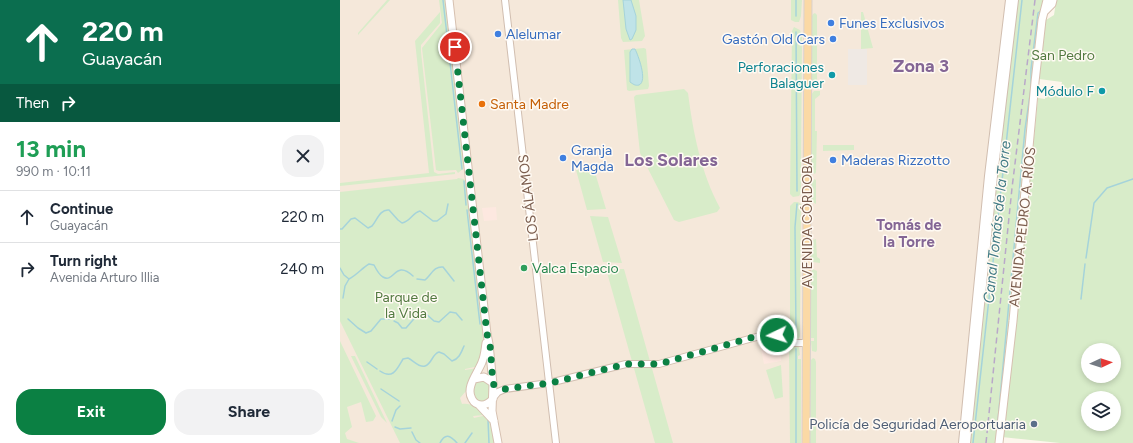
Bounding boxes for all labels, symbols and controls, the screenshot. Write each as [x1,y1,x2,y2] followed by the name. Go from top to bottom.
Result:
[82,14,164,48] text: 220 m
[839,15,945,32] place label: Funes Exclusivos
[16,16,68,68] icon: ahead
[826,18,836,28] marker: Funes Exclusivos
[506,26,561,43] place label: Alelumar
[493,29,503,39] marker: Alelumar
[438,30,472,64] pin
[722,31,825,48] place label: Gastón Old Cars
[828,34,838,44] marker: Gastón Old Cars
[444,36,466,58] icon: arrive
[1031,47,1095,64] park label: San Pedro
[82,48,162,70] text: Guayacán
[893,55,949,77] district label: Zona 3
[738,59,824,92] place label: Perforaciones Balaguer
[827,70,837,80] marker: Perforaciones Balaguer
[1036,83,1094,100] place label: Módulo F
[1097,86,1107,96] marker: Módulo F
[57,92,79,114] icon: right
[16,94,49,112] text: Then
[490,96,569,113] place label: Santa Madre
[477,99,487,109] marker: Santa Madre
[16,134,86,163] text: 13 min
[282,135,324,177] button: close
[980,140,1014,304] water label: Canal Tomás de la Torre
[571,142,614,175] place label: Granja Magda
[1006,146,1039,308] street label: AVENIDA PEDRO A. RÍOS
[624,149,718,171] district label: Los Solares
[841,152,950,169] place label: Maderas Rizzotto
[515,153,542,242] street label: LOS ÁLAMOS
[558,153,568,163] marker: Granja Magda
[799,155,816,288] street label: AVENIDA CÓRDOBA
[828,155,838,165] marker: Maderas Rizzotto
[16,164,91,179] text: 990 m · 10:11
[50,200,113,218] text: Continue
[16,206,38,228] icon: ahead
[281,208,324,226] text: 220 m
[876,216,942,251] district label: Tomás de la Torre
[50,218,108,233] text: Guayacán
[50,252,118,270] text: Turn right
[16,258,38,280] icon: right
[280,260,324,278] text: 240 m
[532,260,619,277] place label: Valca Espacio
[519,263,529,273] marker: Valca Espacio
[50,270,159,285] text: Avenida Arturo Illia
[375,289,438,322] park label: Parque de la Vida
[756,314,798,356] position arrow
[1081,343,1121,383] north arrow
[1081,343,1121,431] map controls
[16,389,166,435] button: Exit
[174,389,324,435] button: Share
[1081,391,1121,431] button: layers
[809,416,1026,433] place label: Policía de Seguridad Aeroportuaria
[1029,419,1039,429] marker: Policía de Seguridad Aeroportuaria

